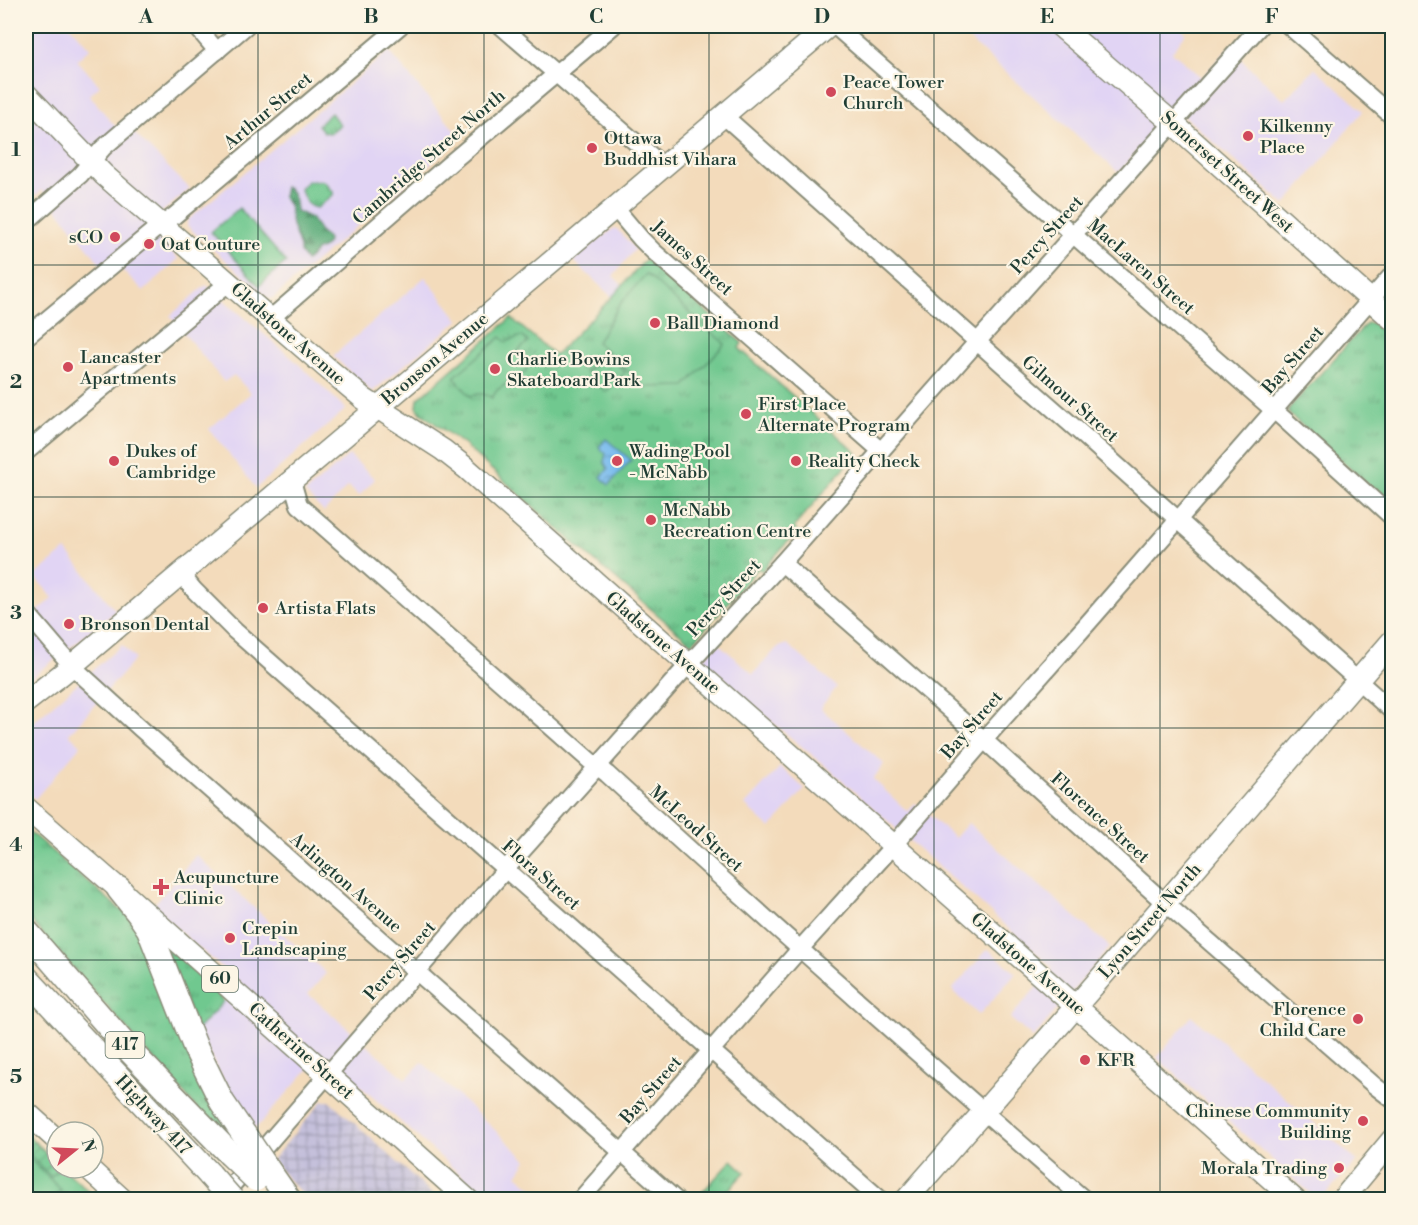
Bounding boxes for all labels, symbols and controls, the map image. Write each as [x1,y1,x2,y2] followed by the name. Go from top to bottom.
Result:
[138,5,154,30] text: A
[363,5,379,30] text: B
[589,5,603,30] text: C
[814,5,830,30] text: D
[1040,5,1054,30] text: E
[1265,5,1279,30] text: F
[218,67,317,155] street label: Arthur Street
[843,71,944,115] place label: Peace Tower Church
[348,84,510,230] street label: Cambridge Street North
[824,85,838,99] marker: Peace Tower Church
[1156,106,1299,238] street label: Somerset Street West
[1260,115,1333,159] place label: Kilkenny Place
[603,127,737,171] place label: Ottawa Buddhist Vihara
[1241,129,1255,143] marker: Kilkenny Place
[11,138,21,163] text: 1
[585,141,599,155] marker: Ottawa Buddhist Vihara
[1006,190,1089,279] street label: Percy Street
[1082,214,1200,320] street label: MacLaren Street
[646,215,738,301] street label: James Street
[69,226,103,249] place label: sCO
[108,230,122,244] marker: sCO
[161,233,260,256] place label: Oat Couture
[142,237,156,251] marker: Oat Couture
[226,278,350,390] street label: Gladstone Avenue
[376,308,493,411] street label: Bronson Avenue
[666,312,780,335] place label: Ball Diamond
[648,316,662,330] marker: Ball Diamond
[1256,321,1329,400] street label: Bay Street
[79,346,176,390] place label: Lancaster Apartments
[507,348,642,392] place label: Charlie Bowins Skateboard Park
[1017,351,1124,448] street label: Gilmour Street
[61,360,75,374] marker: Lancaster Apartments
[488,362,502,376] marker: Charlie Bowins Skateboard Park
[10,370,22,395] text: 2
[757,393,910,437] place label: First Place Alternate Program
[739,407,753,421] marker: First Place Alternate Program
[126,440,216,484] place label: Dukes of Cambridge
[628,440,731,484] place label: Wading Pool - McNabb
[808,450,921,473] place label: Reality Check
[107,454,121,468] marker: Dukes of Cambridge
[610,454,624,468] marker: Wading Pool - McNabb
[789,454,803,468] marker: Reality Check
[663,499,811,543] place label: McNabb Recreation Centre
[644,513,658,527] marker: McNabb Recreation Centre
[682,554,766,642] street label: Percy Street
[601,587,725,699] street label: Gladstone Avenue
[274,597,376,620] place label: Artista Flats
[10,601,22,626] text: 3
[256,601,270,615] marker: Artista Flats
[80,613,210,636] place label: Bronson Dental
[62,617,76,631] marker: Bronson Dental
[935,686,1008,765] street label: Bay Street
[1046,767,1155,869] street label: Florence Street
[644,781,748,878] street label: McLeod Street
[284,827,407,938] street label: Arlington Avenue
[9,833,23,858] text: 4
[497,835,586,916] street label: Flora Street
[1093,858,1207,984] street label: Lyon Street North
[173,866,279,910] place label: Acupuncture Clinic
[152,878,170,896] marker: Acupuncture Clinic
[966,908,1090,1020] street label: Gladstone Avenue
[359,916,441,1006] street label: Percy Street
[242,917,347,961] place label: Crepin Landscaping
[223,931,237,945] marker: Crepin Landscaping
[202,966,238,992] road number: 60
[243,997,359,1105] street label: Catherine Street
[1260,998,1346,1042] place label: Florence Child Care
[1351,1012,1365,1026] marker: Florence Child Care
[106,1032,144,1058] road number: 417
[1097,1049,1135,1072] place label: KFR
[614,1051,687,1130] street label: Bay Street
[1078,1053,1092,1067] marker: KFR
[10,1065,22,1090] text: 5
[110,1070,196,1160] street label: Highway 417
[1186,1100,1352,1144] place label: Chinese Community Building
[1356,1114,1370,1128] marker: Chinese Community Building
[45,1120,105,1180] north arrow
[77,1137,100,1155] text: N
[1201,1157,1328,1180] place label: Morala Trading
[1332,1161,1346,1175] marker: Morala Trading

